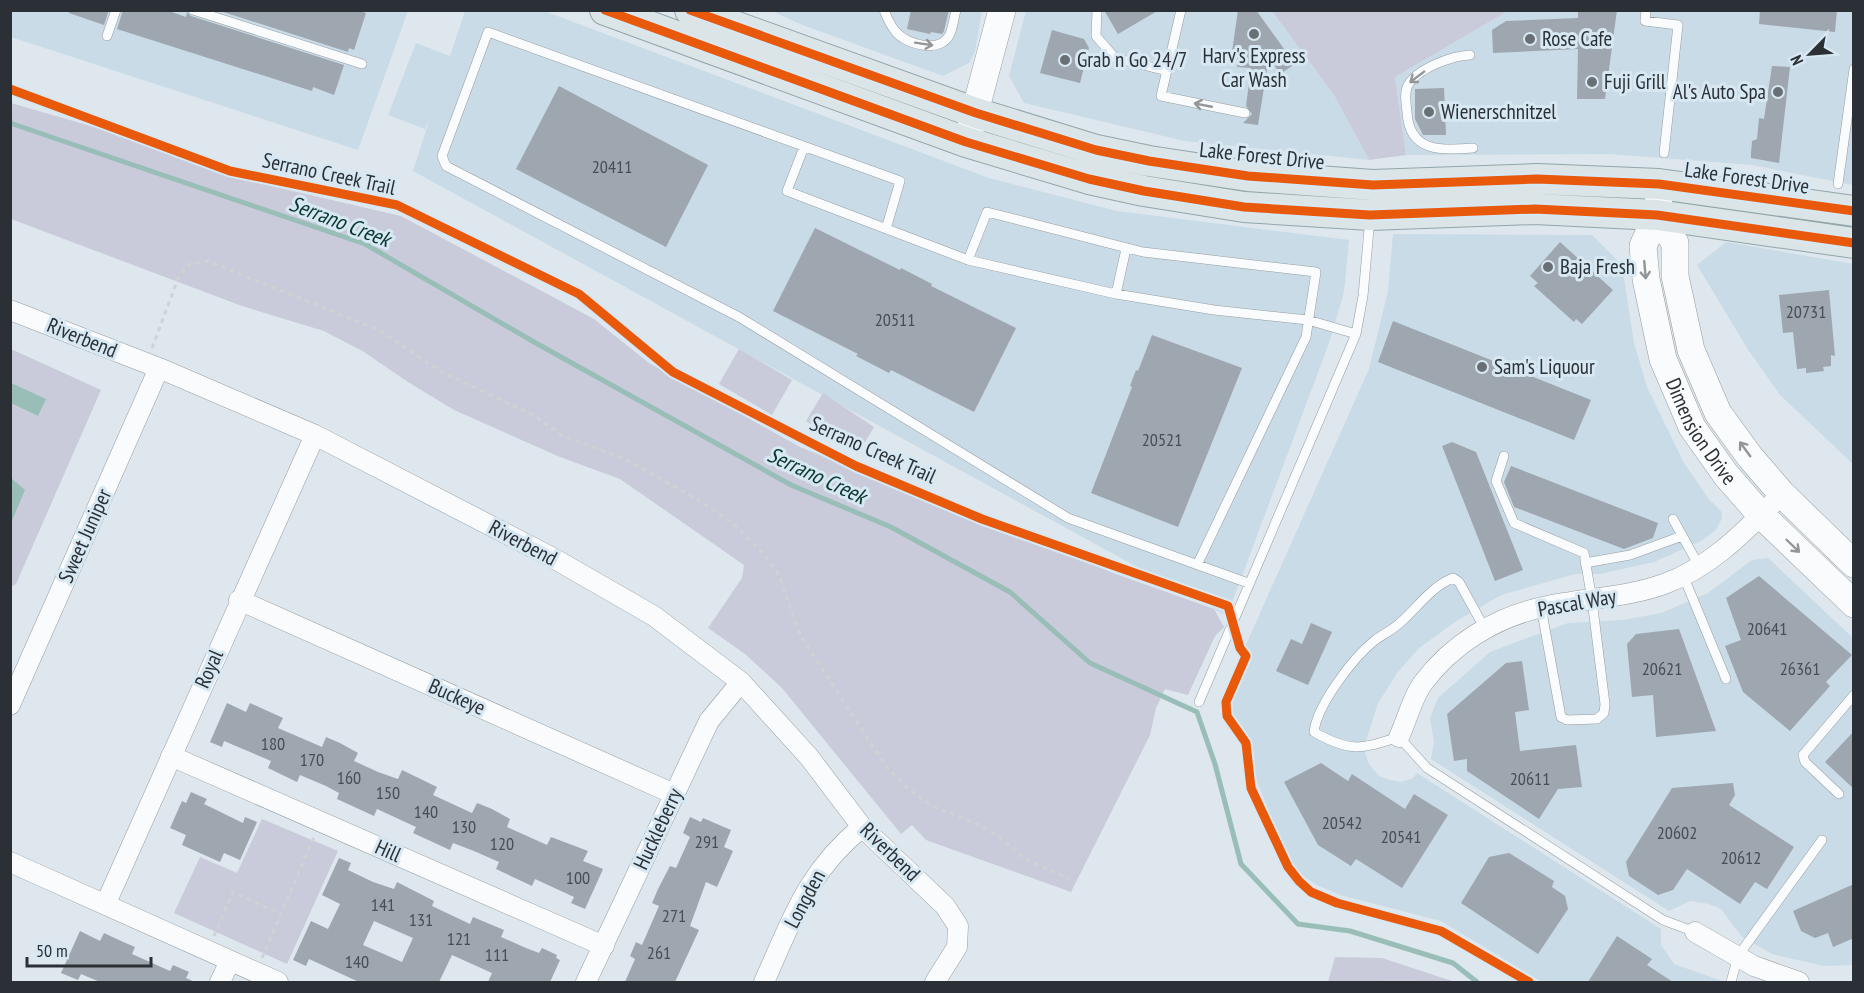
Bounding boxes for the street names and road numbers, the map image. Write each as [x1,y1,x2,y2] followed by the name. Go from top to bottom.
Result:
[1198,136,1326,175] street label: Lake Forest Drive
[260,146,398,201] street label: Serrano Creek Trail
[1683,155,1811,200] street label: Lake Forest Drive
[43,311,121,364] street label: Riverbend
[1660,374,1743,490] street label: Dimension Drive
[806,411,940,489] street label: Serrano Creek Trail
[52,484,117,587] street label: Sweet Juniper
[485,513,562,572] street label: Riverbend
[1536,582,1618,623] street label: Pascal Way
[188,645,229,692] street label: Royal
[425,672,490,721] street label: Buckeye
[627,784,688,874] street label: Huckleberry
[855,816,926,887] street label: Riverbend
[371,833,405,868] street label: Hill
[778,865,831,933] street label: Longden

